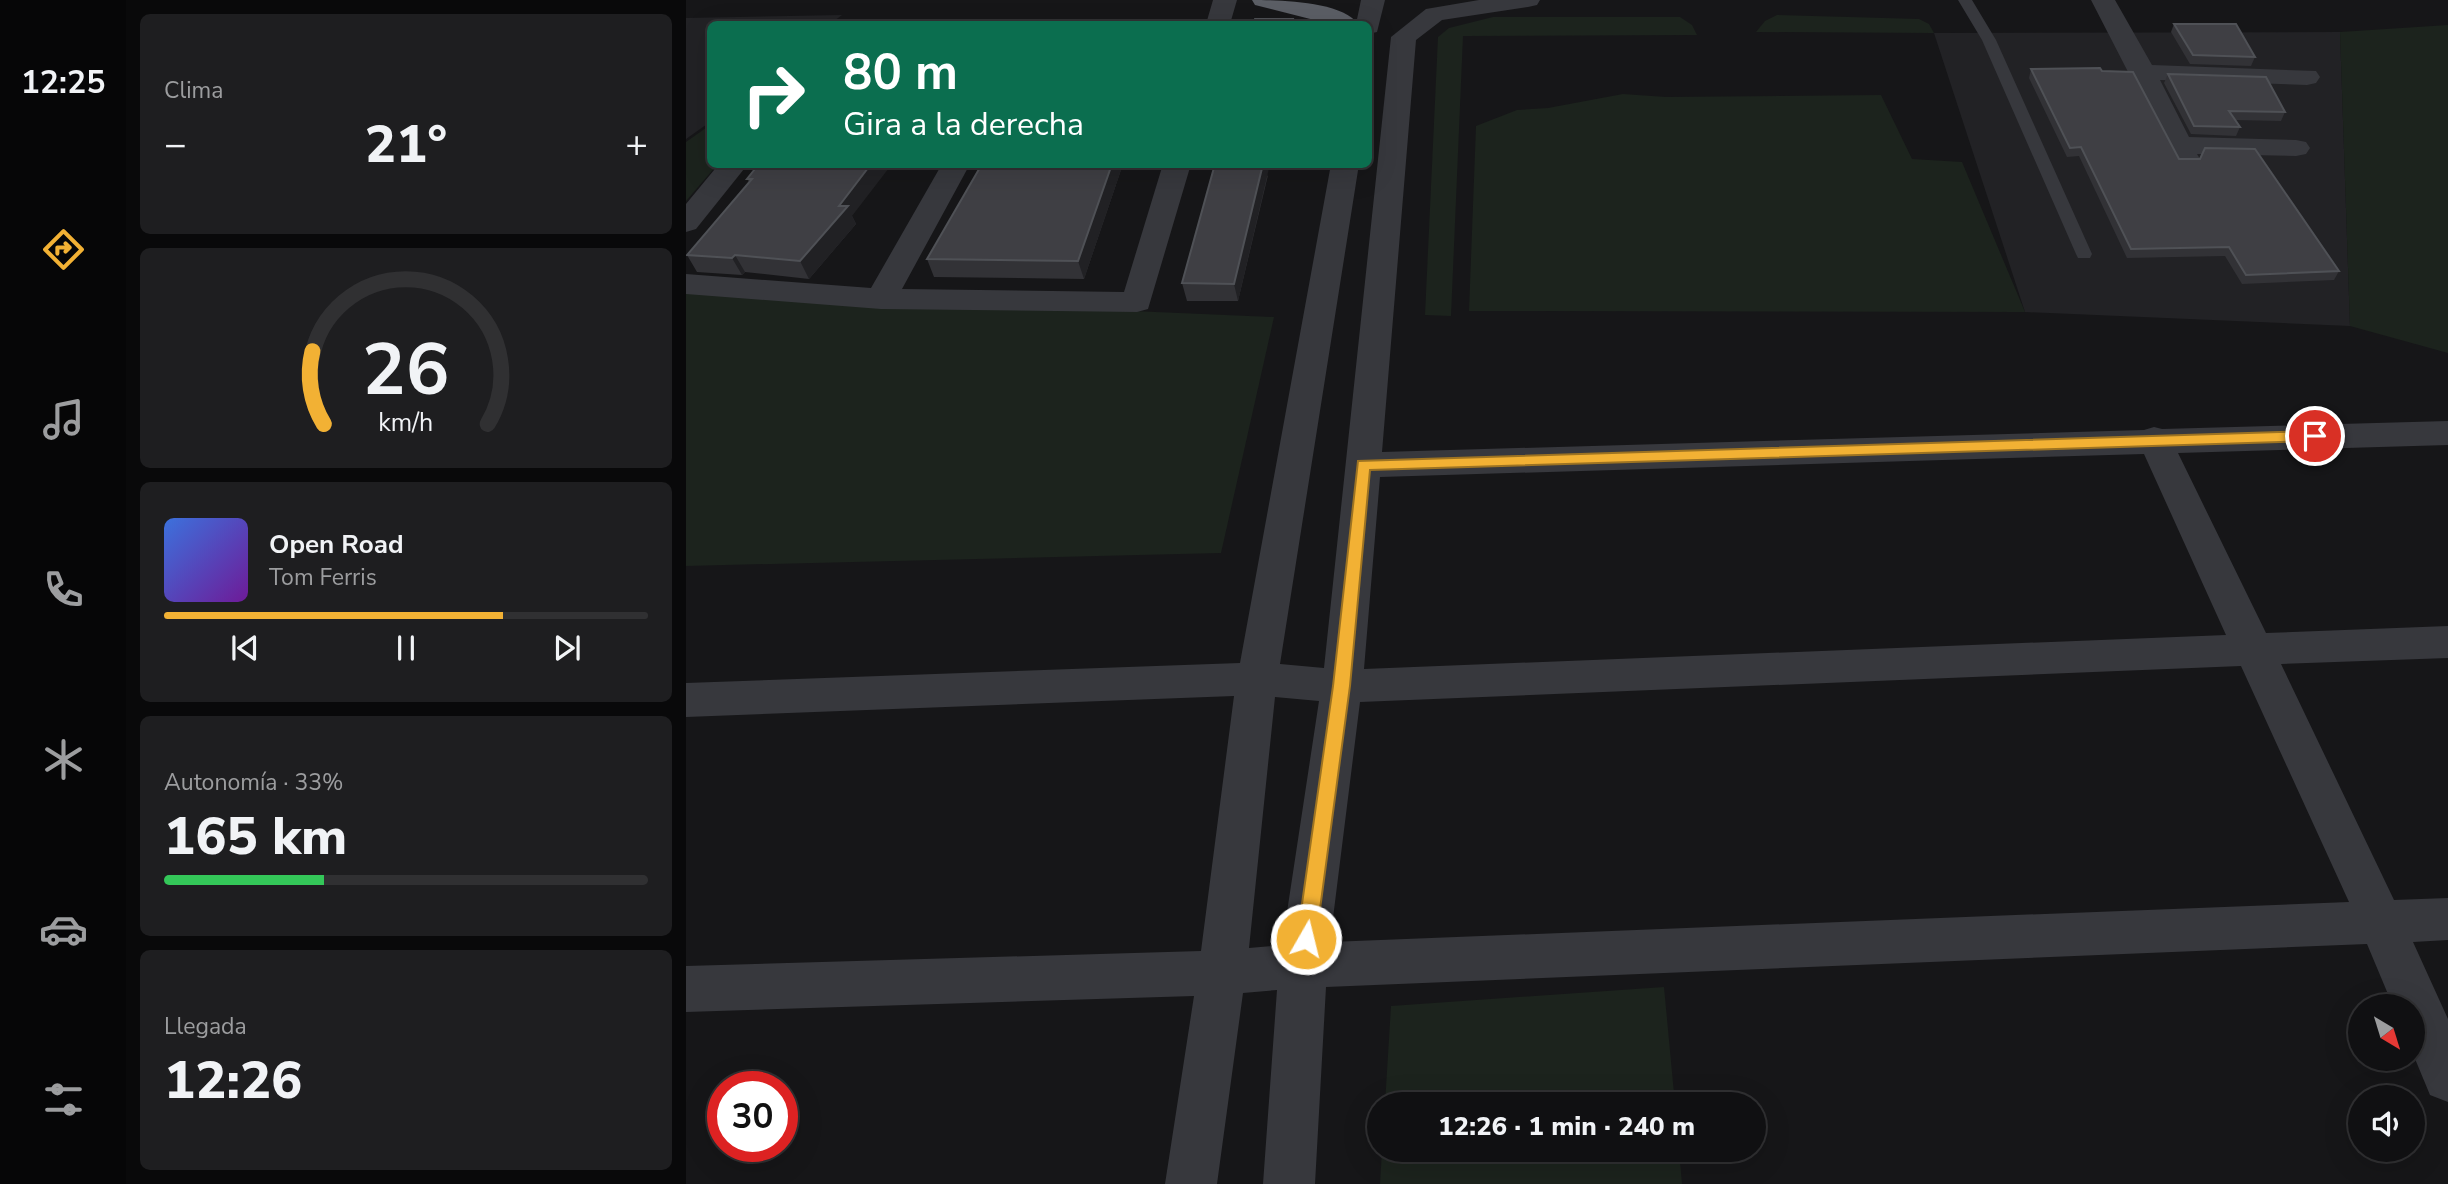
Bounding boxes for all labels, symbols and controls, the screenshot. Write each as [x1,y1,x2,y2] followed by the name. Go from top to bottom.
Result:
[843,39,958,106] text: 80 m
[728,49,819,140] icon: right
[21,61,105,104] text: 12:25
[164,75,224,106] text: Clima
[843,103,1084,146] text: Gira a la derecha
[365,109,447,180] text: 21°
[164,119,187,170] text: −
[625,119,648,170] text: +
[39,225,88,274] icon: directions
[362,320,450,420] text: 26
[39,395,88,444] icon: music
[378,406,434,440] text: km/h
[2285,406,2345,466] pin
[2296,417,2334,455] icon: arrive
[269,527,404,562] text: Open Road
[269,562,377,593] text: Tom Ferris
[39,565,88,614] icon: phone
[226,629,264,667] icon: previous
[387,629,425,667] icon: pause
[548,629,586,667] icon: next
[39,735,88,784] icon: climate
[164,767,344,798] text: Autonomía · 33%
[164,801,347,872] text: 165 km
[1269,902,1343,976] position arrow
[39,905,88,954] icon: car
[2348,994,2426,1071] north arrow
[2348,994,2425,1162] map controls
[164,1011,247,1042] text: Llegada
[164,1045,302,1116] text: 12:26
[707,1071,798,1162] speed limit sign: 30
[39,1075,88,1124] icon: filters
[2348,1085,2425,1162] button: sound
[1438,1109,1695,1144] text: 12:26 · 1 min · 240 m

